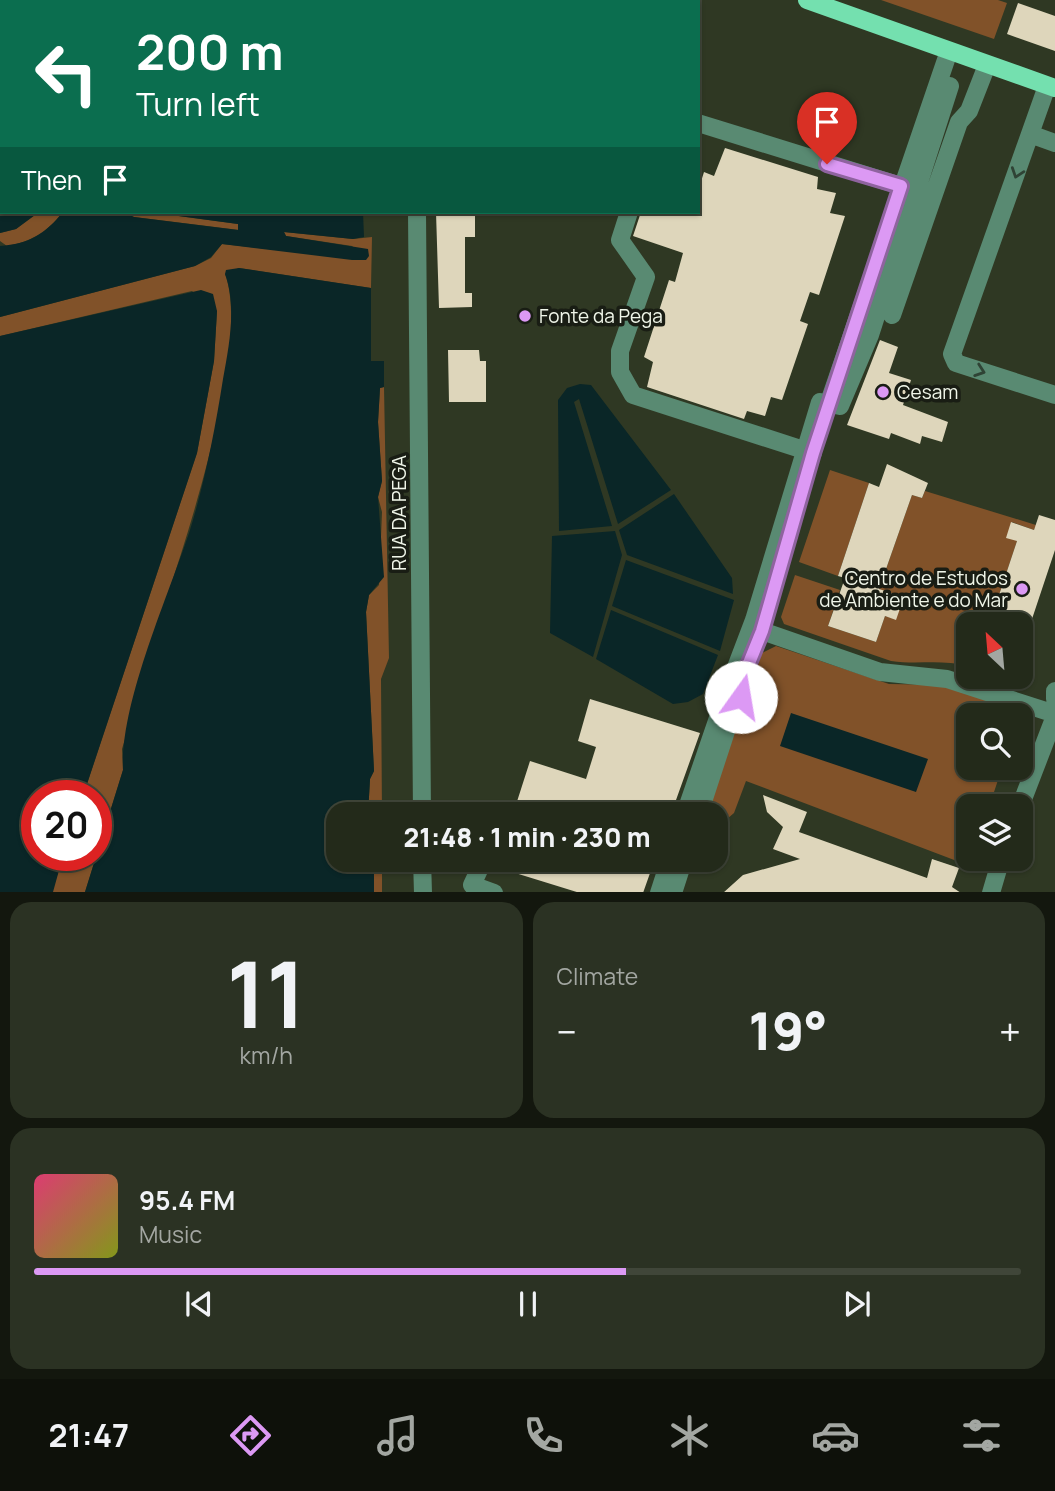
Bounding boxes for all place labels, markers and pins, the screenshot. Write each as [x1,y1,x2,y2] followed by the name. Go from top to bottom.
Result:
[797,92,857,164] pin
[539,303,663,329] place label: Fonte da Pega
[517,308,533,324] marker: Fonte da Pega
[897,379,958,405] place label: Cesam
[875,384,891,400] marker: Cesam
[819,565,1008,613] place label: Centro de Estudos de Ambiente e do Mar
[1014,581,1030,597] marker: Centro de Estudos de Ambiente e do Mar

